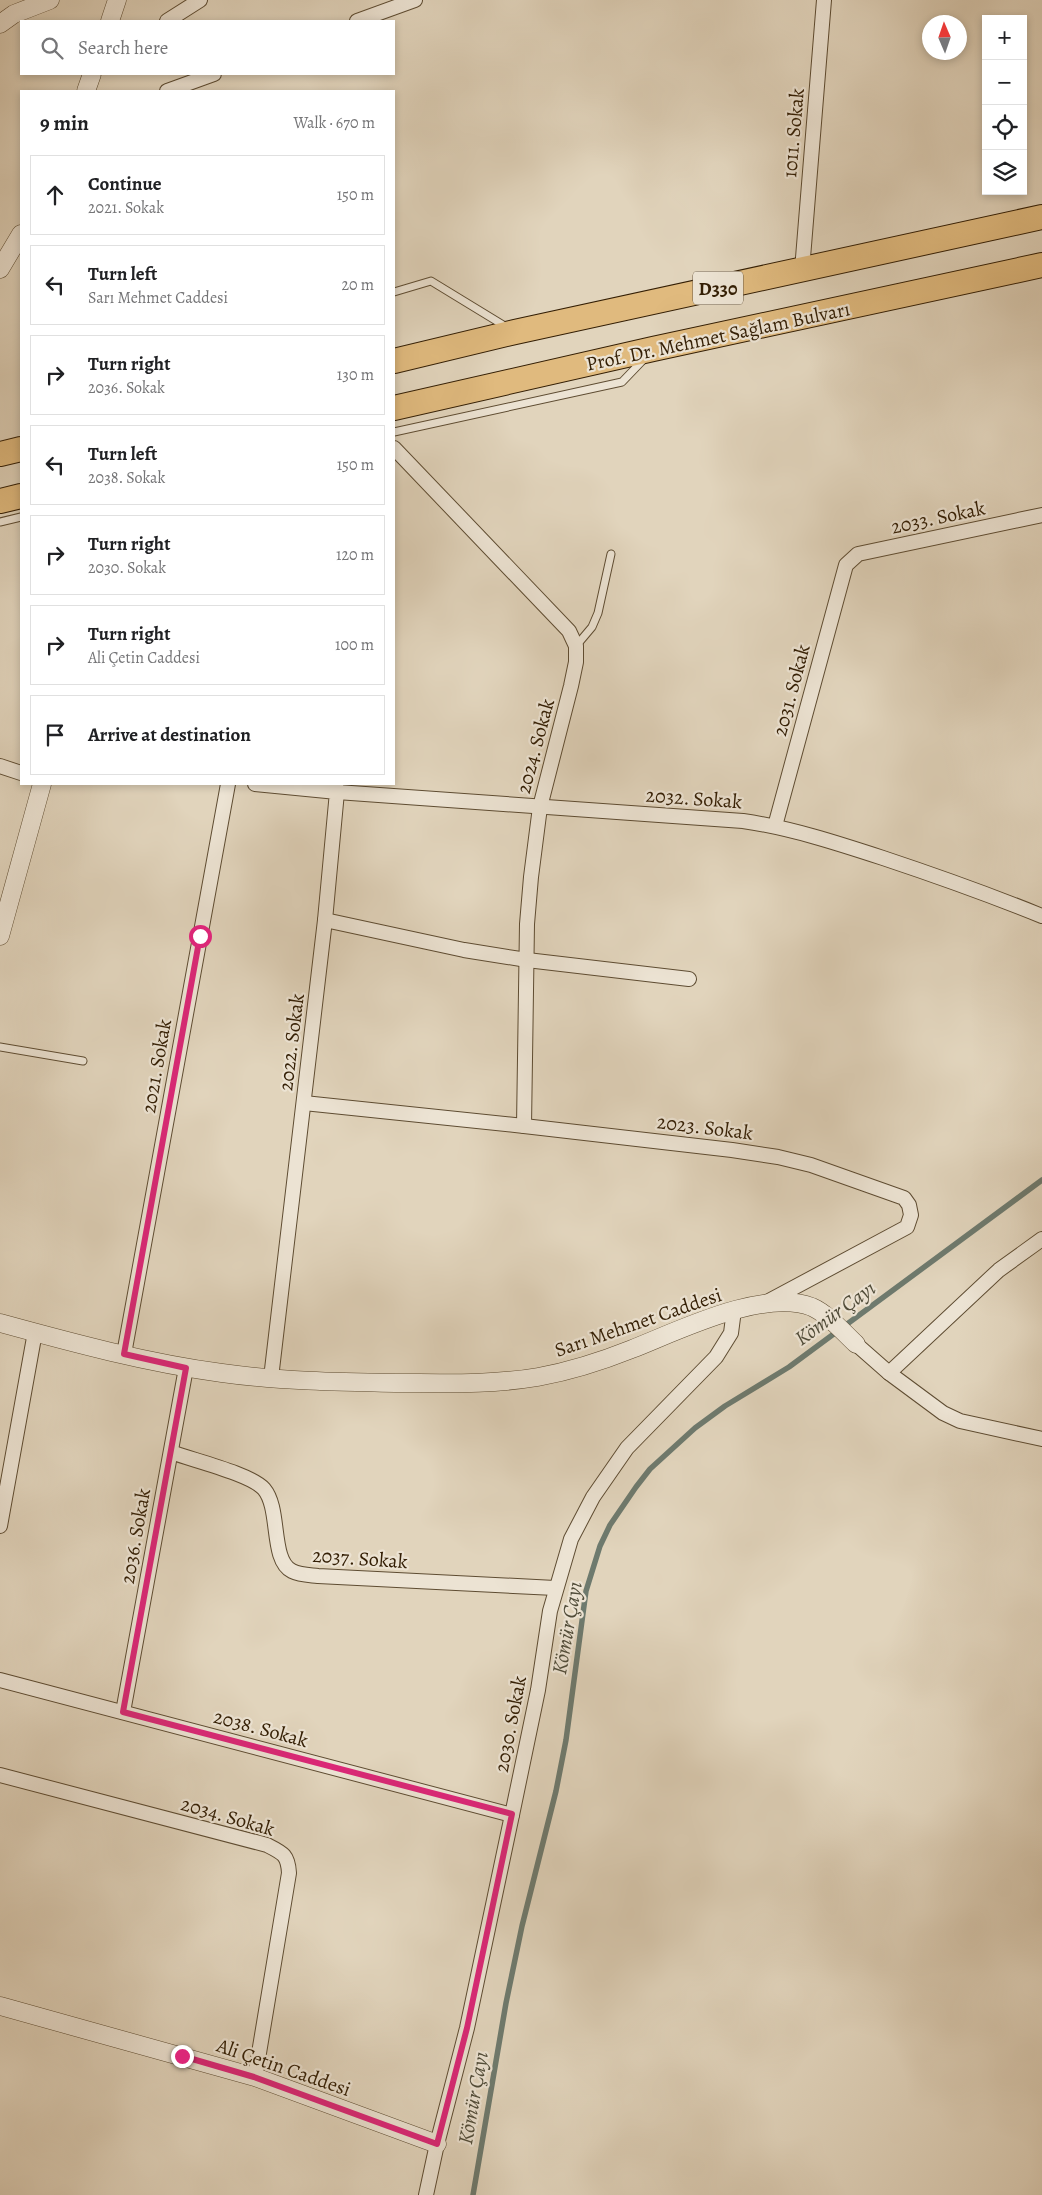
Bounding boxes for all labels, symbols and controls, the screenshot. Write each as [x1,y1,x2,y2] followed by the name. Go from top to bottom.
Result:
[922,15,967,60] north arrow
[982,15,1027,195] map controls
[982,15,1027,60] button: +
[20,20,395,75] search box
[38,34,66,62] icon: search
[78,35,168,61] text: Search here
[982,60,1027,105] button: −
[776,87,811,179] street label: 1011. Sokak
[982,105,1027,150] button: locate
[40,109,89,137] text: 9 min
[293,112,375,134] text: Walk · 670 m
[982,150,1027,195] button: layers
[88,171,162,197] text: Continue
[41,181,69,209] icon: ahead
[337,184,374,206] text: 150 m
[88,197,164,219] text: 2021. Sokak
[88,261,157,287] text: Turn left
[41,271,69,299] icon: left
[693,272,743,304] road number: D330
[341,274,374,296] text: 20 m
[88,287,228,309] text: Sarı Mehmet Caddesi
[584,295,853,378] street label: Prof. Dr. Mehmet Sağlam Bulvarı
[88,351,170,377] text: Turn right
[41,361,69,389] icon: right
[337,364,374,386] text: 130 m
[88,377,165,399] text: 2036. Sokak
[88,441,157,467] text: Turn left
[41,451,69,479] icon: left
[337,454,374,476] text: 150 m
[88,467,165,489] text: 2038. Sokak
[889,494,988,541] street label: 2033. Sokak
[88,531,170,557] text: Turn right
[41,541,69,569] icon: right
[336,544,374,566] text: 120 m
[88,557,166,579] text: 2030. Sokak
[88,621,170,647] text: Turn right
[41,631,69,659] icon: right
[335,634,374,656] text: 100 m
[766,641,817,739] street label: 2031. Sokak
[88,647,200,669] text: Ali Çetin Caddesi
[510,696,561,797] street label: 2024. Sokak
[41,721,69,749] icon: arrive
[88,722,251,748] text: Arrive at destination
[645,782,743,815] street label: 2032. Sokak
[189,925,212,948] route start
[272,992,311,1092] street label: 2022. Sokak
[135,1017,178,1115] street label: 2021. Sokak
[655,1108,755,1147] street label: 2023. Sokak
[789,1274,881,1352] water label: Kömür Çayı
[551,1281,725,1364] street label: Sarı Mehmet Caddesi
[114,1486,157,1586] street label: 2036. Sokak
[311,1542,409,1575] street label: 2037. Sokak
[545,1579,589,1677] water label: Kömür Çayı
[488,1673,533,1775] street label: 2030. Sokak
[211,1703,311,1754] street label: 2038. Sokak
[178,1790,278,1843] street label: 2034. Sokak
[212,2032,354,2103] street label: Ali Çetin Caddesi
[171,2045,194,2068] route end
[451,2049,495,2147] water label: Kömür Çayı

